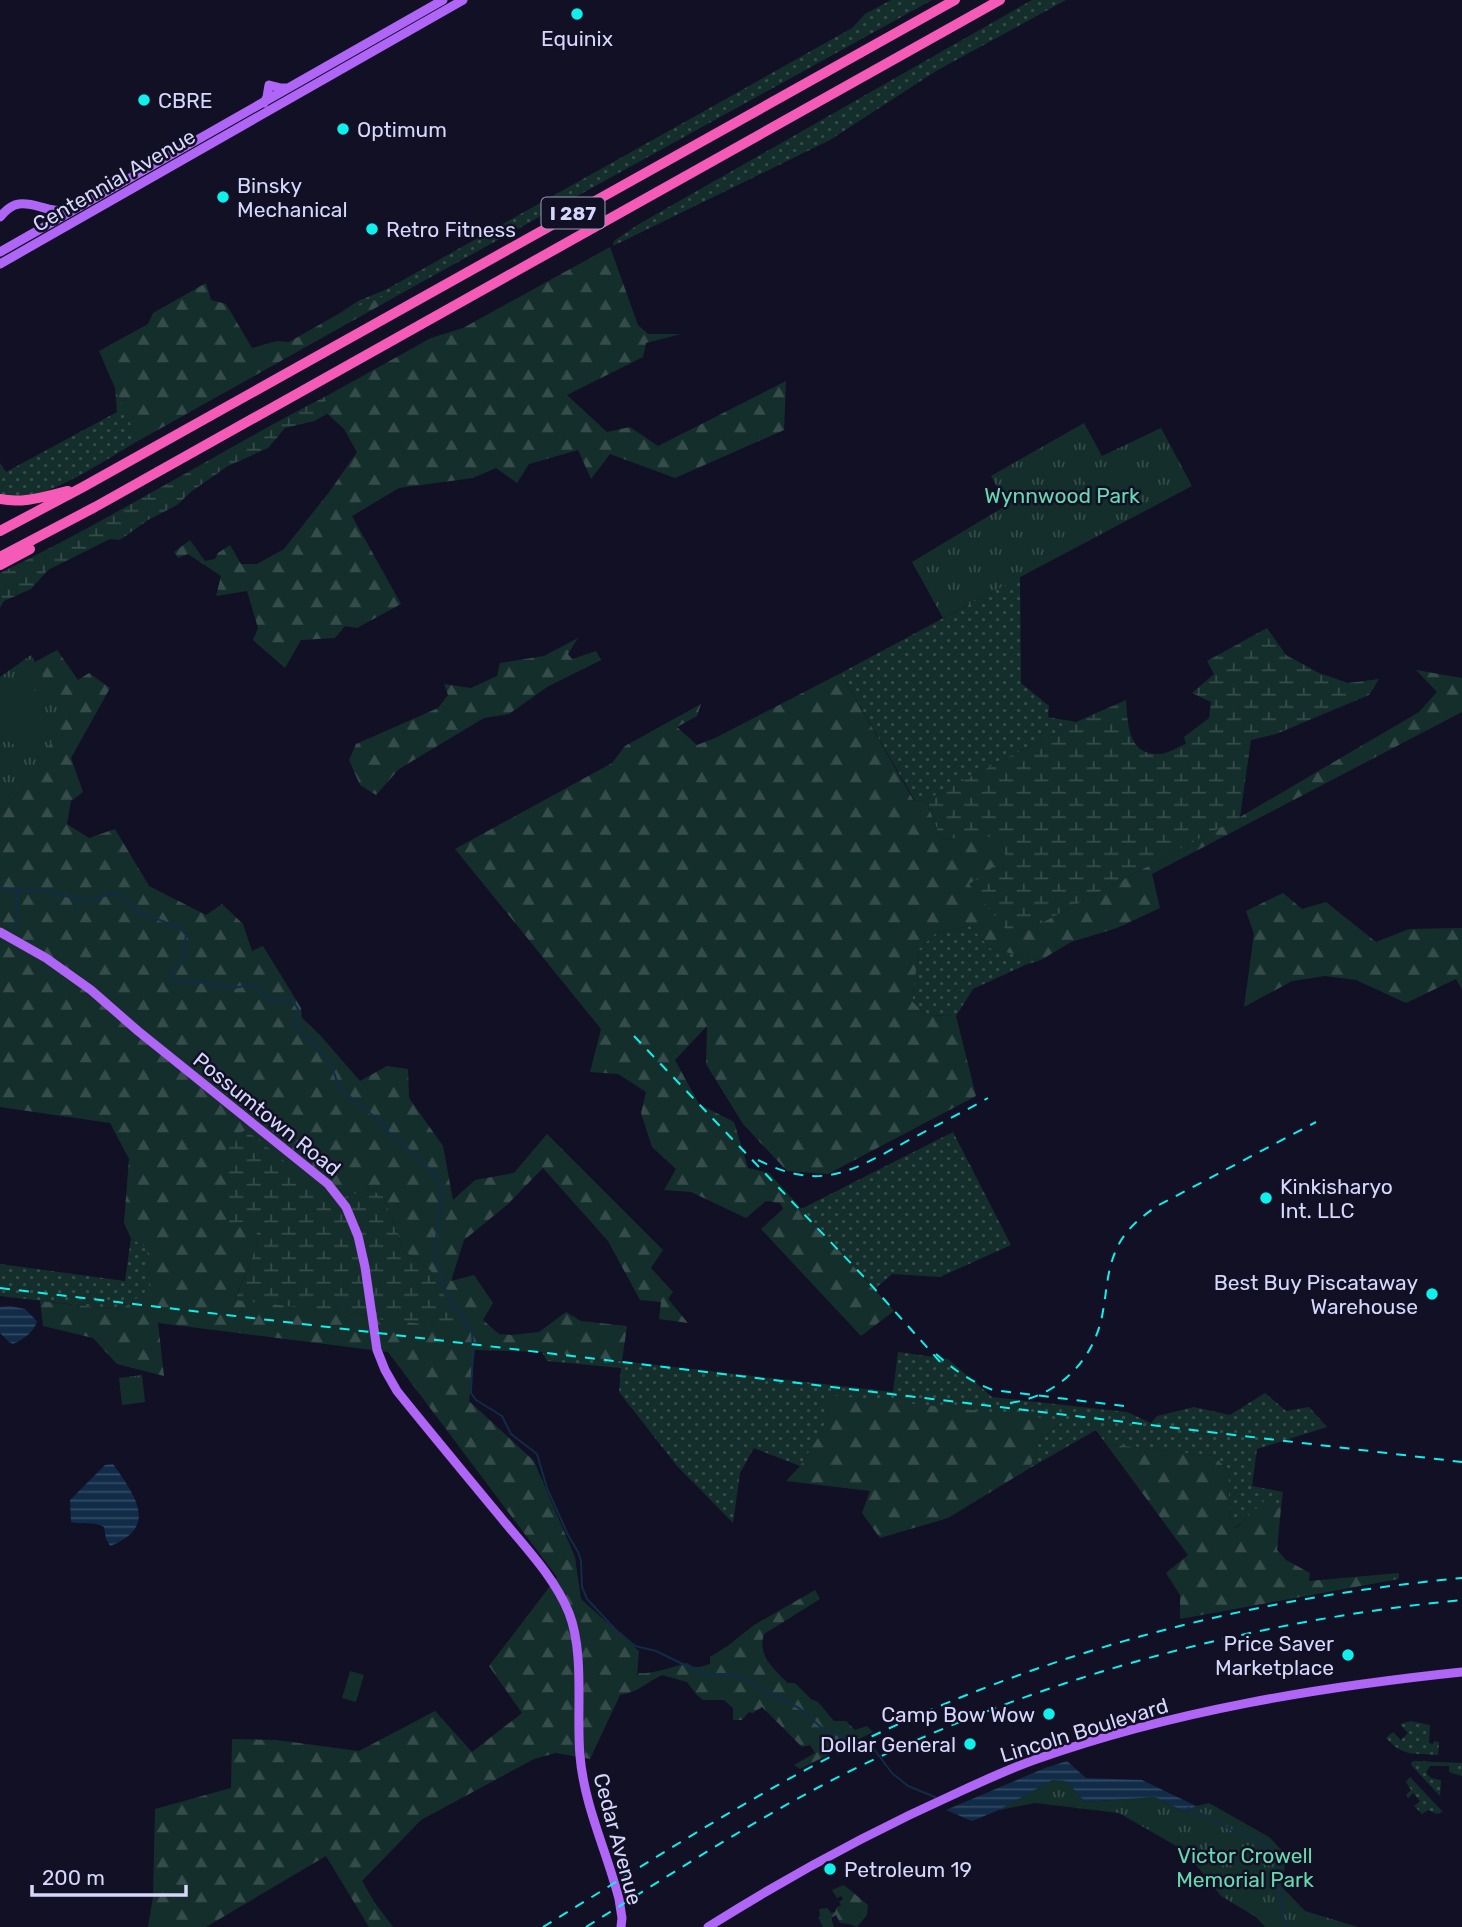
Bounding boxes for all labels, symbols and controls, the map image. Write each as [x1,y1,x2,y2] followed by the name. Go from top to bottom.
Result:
[569,6,585,22] marker: Equinix
[541,26,613,51] place label: Equinix
[158,88,213,113] place label: CBRE
[136,92,152,108] marker: CBRE
[357,117,447,142] place label: Optimum
[335,121,351,137] marker: Optimum
[28,123,200,237] street label: Centennial Avenue
[237,173,348,222] place label: Binsky Mechanical
[215,189,231,205] marker: Binsky Mechanical
[542,197,604,228] road number: I 287
[386,217,516,242] place label: Retro Fitness
[364,221,380,237] marker: Retro Fitness
[984,483,1140,508] park label: Wynnwood Park
[188,1047,346,1181] street label: Possumtown Road
[1280,1174,1393,1223] place label: Kinkisharyo Int. LLC
[1258,1190,1274,1206] marker: Kinkisharyo Int. LLC
[1214,1270,1418,1319] place label: Best Buy Piscataway Warehouse
[1424,1286,1440,1302] marker: Best Buy Piscataway Warehouse
[1215,1631,1334,1680] place label: Price Saver Marketplace
[1340,1647,1356,1663] marker: Price Saver Marketplace
[997,1693,1171,1767] street label: Lincoln Boulevard
[881,1702,1035,1727] place label: Camp Bow Wow
[1041,1706,1057,1722] marker: Camp Bow Wow
[820,1732,956,1757] place label: Dollar General
[962,1736,978,1752] marker: Dollar General
[588,1770,648,1908] street label: Cedar Avenue
[1176,1843,1314,1892] park label: Victor Crowell Memorial Park
[32,1854,186,1898] scale bar
[844,1857,972,1882] place label: Petroleum 19
[822,1861,838,1877] marker: Petroleum 19
[42,1865,105,1890] text: 200 m

